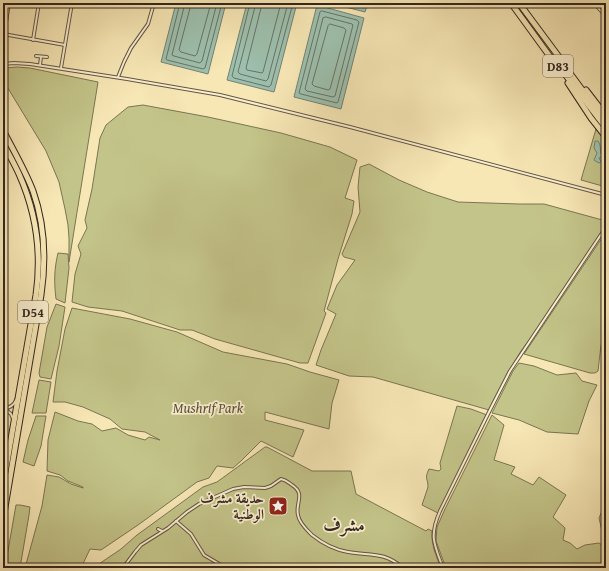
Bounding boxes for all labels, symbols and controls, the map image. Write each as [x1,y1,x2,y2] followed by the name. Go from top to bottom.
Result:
[543,55,573,77] road number: D83
[18,301,48,323] road number: D54
[173,398,244,418] park label: Mushrif Park
[200,488,265,524] place label: حديقة مشرف الوطنية
[267,495,289,517] place icon: حديقة مشرف الوطنية
[323,511,365,538] district label: مشرف

